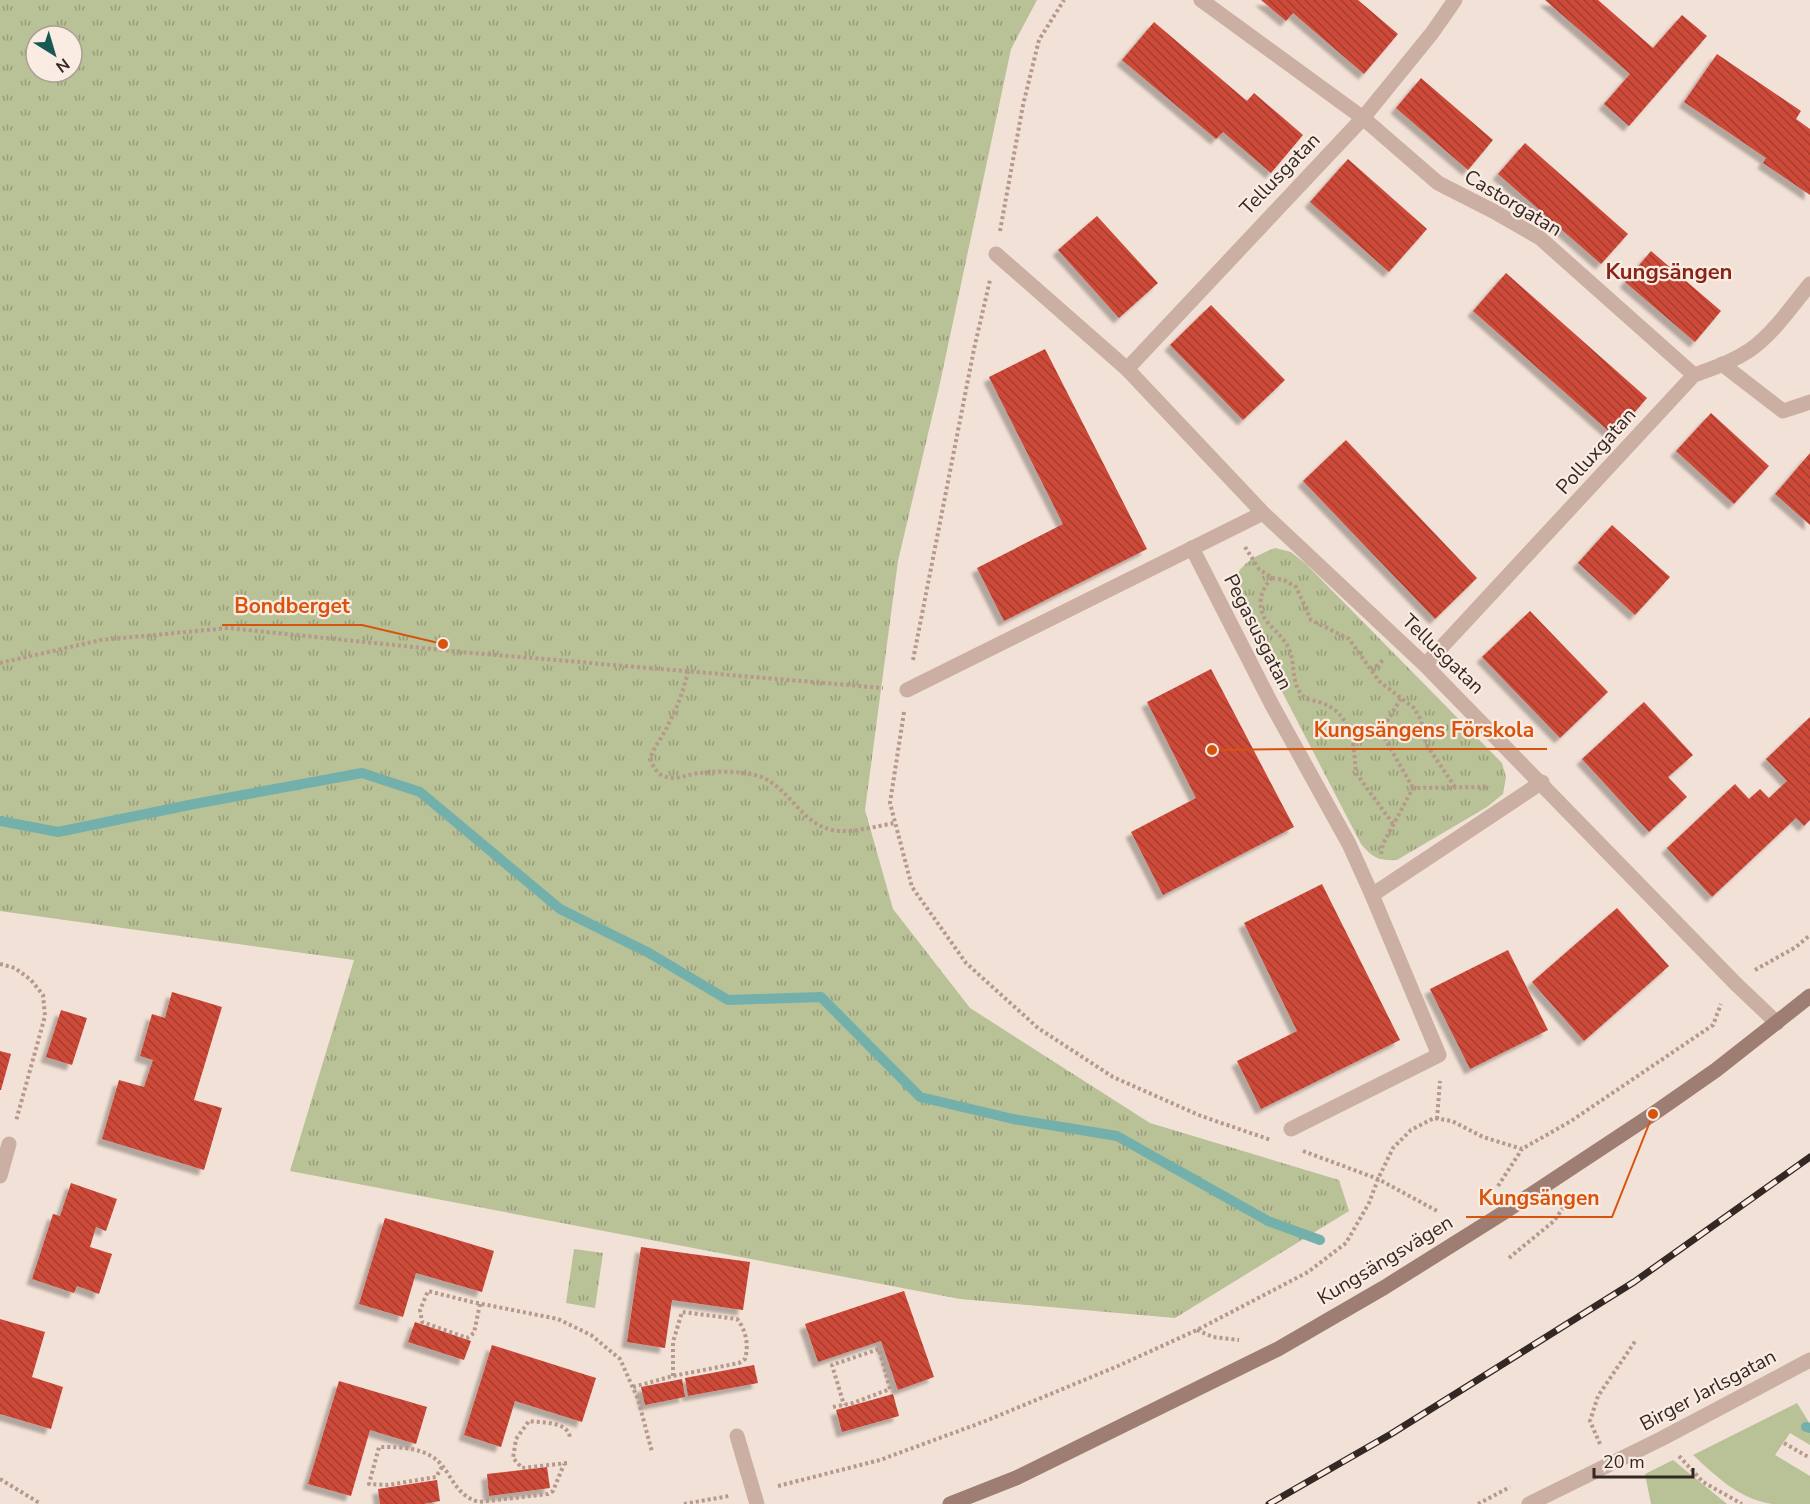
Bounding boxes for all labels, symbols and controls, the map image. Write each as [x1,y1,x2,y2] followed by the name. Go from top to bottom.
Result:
[24,24,84,84] north arrow
[51,53,74,78] text: N
[1234,127,1326,221] street label: Tellusgatan
[1459,163,1567,243] street label: Castorgatan
[1605,257,1733,287] district label: Kungsängen
[1550,402,1642,500] street label: Polluxgatan
[1217,569,1299,695] street label: Pegasusgatan
[222,586,362,625] callout: Bondberget
[234,592,351,620] text: Bondberget
[1396,608,1490,700] street label: Tellusgatan
[1302,710,1547,749] callout: Kungsängens Förskola
[1314,716,1534,744] text: Kungsängens Förskola
[1466,1178,1612,1217] callout: Kungsängen
[1478,1184,1600,1212] text: Kungsängen
[1312,1209,1458,1311] street label: Kungsängsvägen
[1635,1343,1781,1437] street label: Birger Jarlsgatan
[1594,1441,1693,1479] scale bar
[1603,1450,1645,1474] text: 20 m

